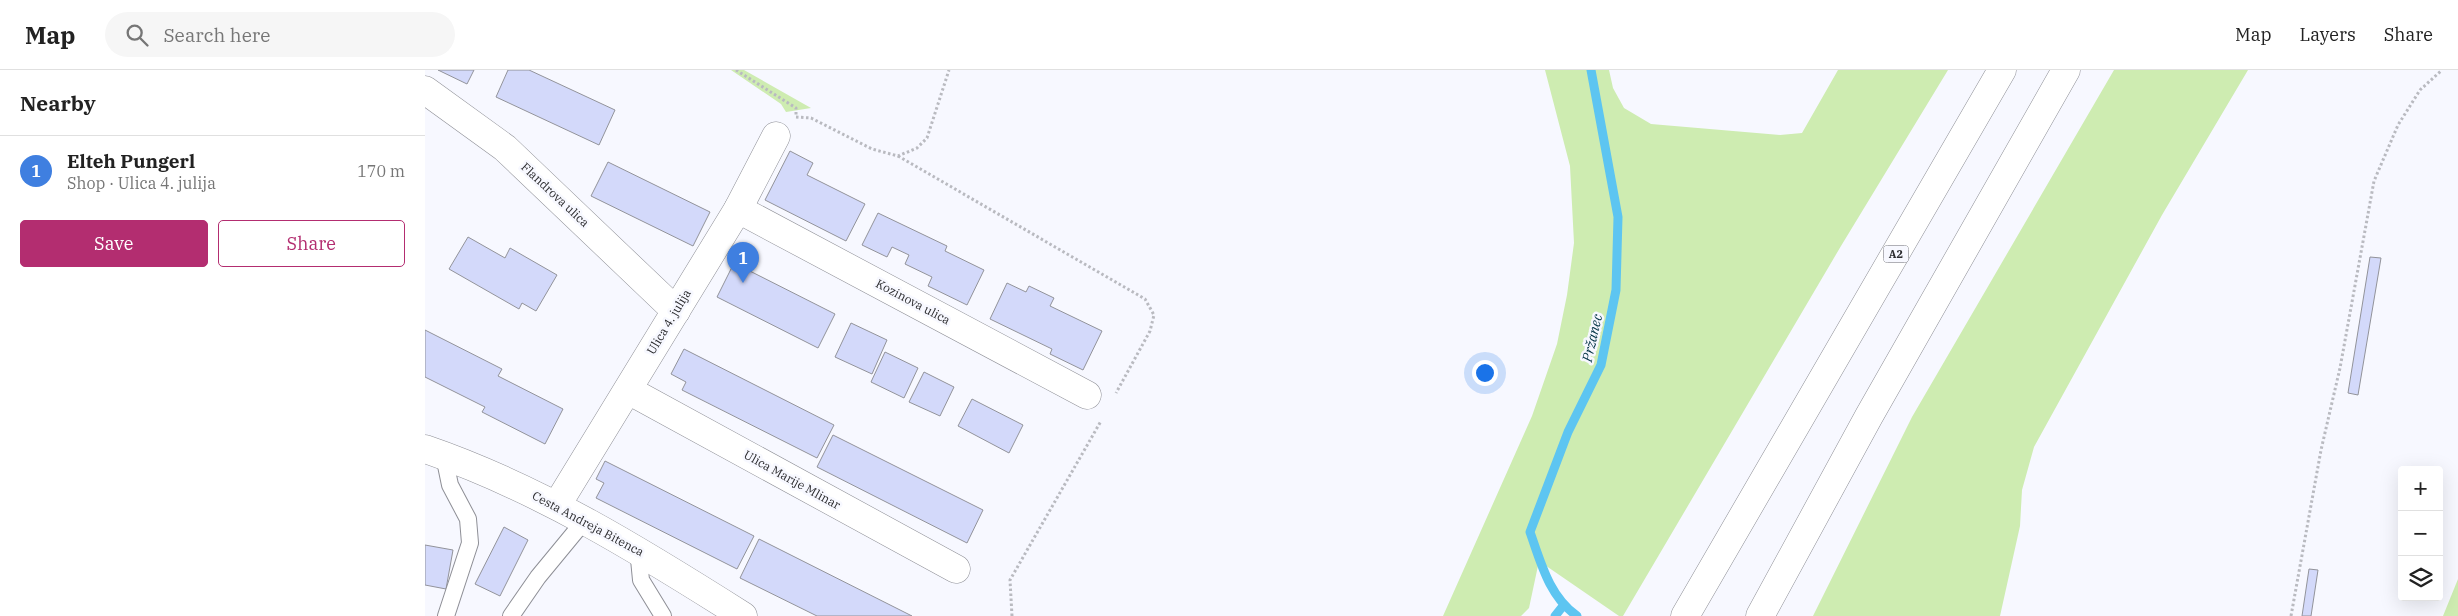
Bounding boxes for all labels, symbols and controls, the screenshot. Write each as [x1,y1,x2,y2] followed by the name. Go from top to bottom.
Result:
[105,12,455,57] search box
[25,19,75,51] text: Map
[123,21,151,49] icon: search
[163,23,270,47] text: Search here
[2235,23,2272,46] text: Map
[2300,23,2356,46] text: Layers
[2384,23,2433,46] text: Share
[20,89,96,117] text: Nearby
[67,149,195,173] text: Elteh Pungerl
[518,159,593,230] street label: Flandrova ulica
[31,161,41,181] text: 1
[357,161,405,181] text: 170 m
[67,173,216,193] text: Shop · Ulica 4. julija
[20,220,208,267] button: Save
[218,220,405,267] button: Share
[727,242,759,283] pin: 1
[1883,245,1909,262] road number: A2
[873,276,953,328] street label: Kozinova ulica
[643,286,694,357] street label: Ulica 4. julija
[1578,312,1606,365] water label: Pržanec
[1472,360,1498,386] your location
[741,447,844,513] street label: Ulica Marije Mlinar
[2398,466,2443,601] map controls
[2398,466,2443,511] button: +
[530,488,647,560] street label: Cesta Andreja Bitenca
[2398,511,2443,556] button: −
[2398,556,2443,601] button: layers

